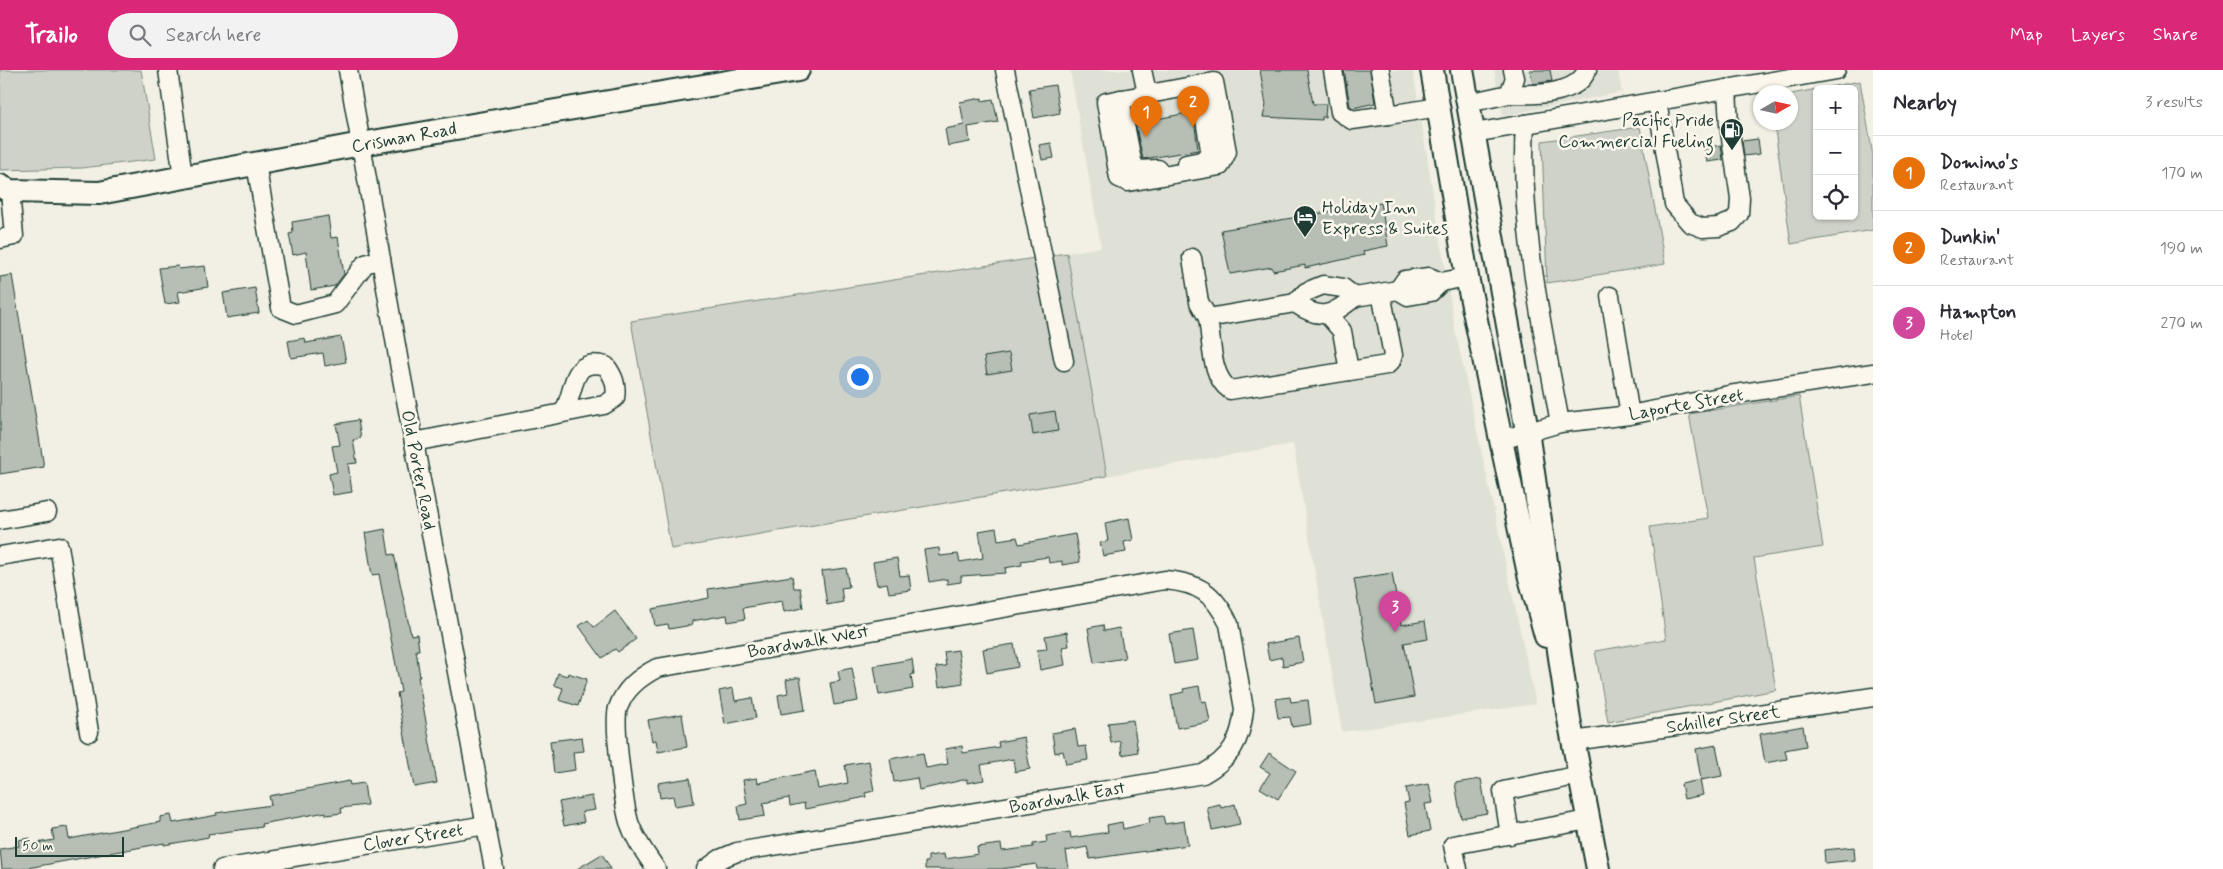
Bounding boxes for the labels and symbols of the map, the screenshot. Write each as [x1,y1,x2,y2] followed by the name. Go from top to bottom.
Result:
[1753,85,1798,130] north arrow
[1177,86,1209,127] pin: 2
[1130,96,1162,137] pin: 1
[1558,109,1714,156] place label: Pacific Pride Commercial Fueling
[350,117,459,159] street label: Crisman Road
[1719,117,1745,151] fuel station icon: Pacific Pride Commercial Fueling
[1322,196,1448,241] place label: Holiday Inn Express & Suites
[1292,204,1318,238] hotel icon: Holiday Inn Express & Suites
[847,364,873,390] your location
[1627,383,1746,427] street label: Laporte Street
[395,408,441,532] street label: Old Porter Road
[1379,591,1411,632] pin: 3
[746,619,871,664] street label: Boardwalk West
[1665,700,1782,740] street label: Schiller Street
[1007,776,1128,820] street label: Boardwalk East
[361,818,465,858] street label: Clover Street
[15,834,124,857] scale bar

